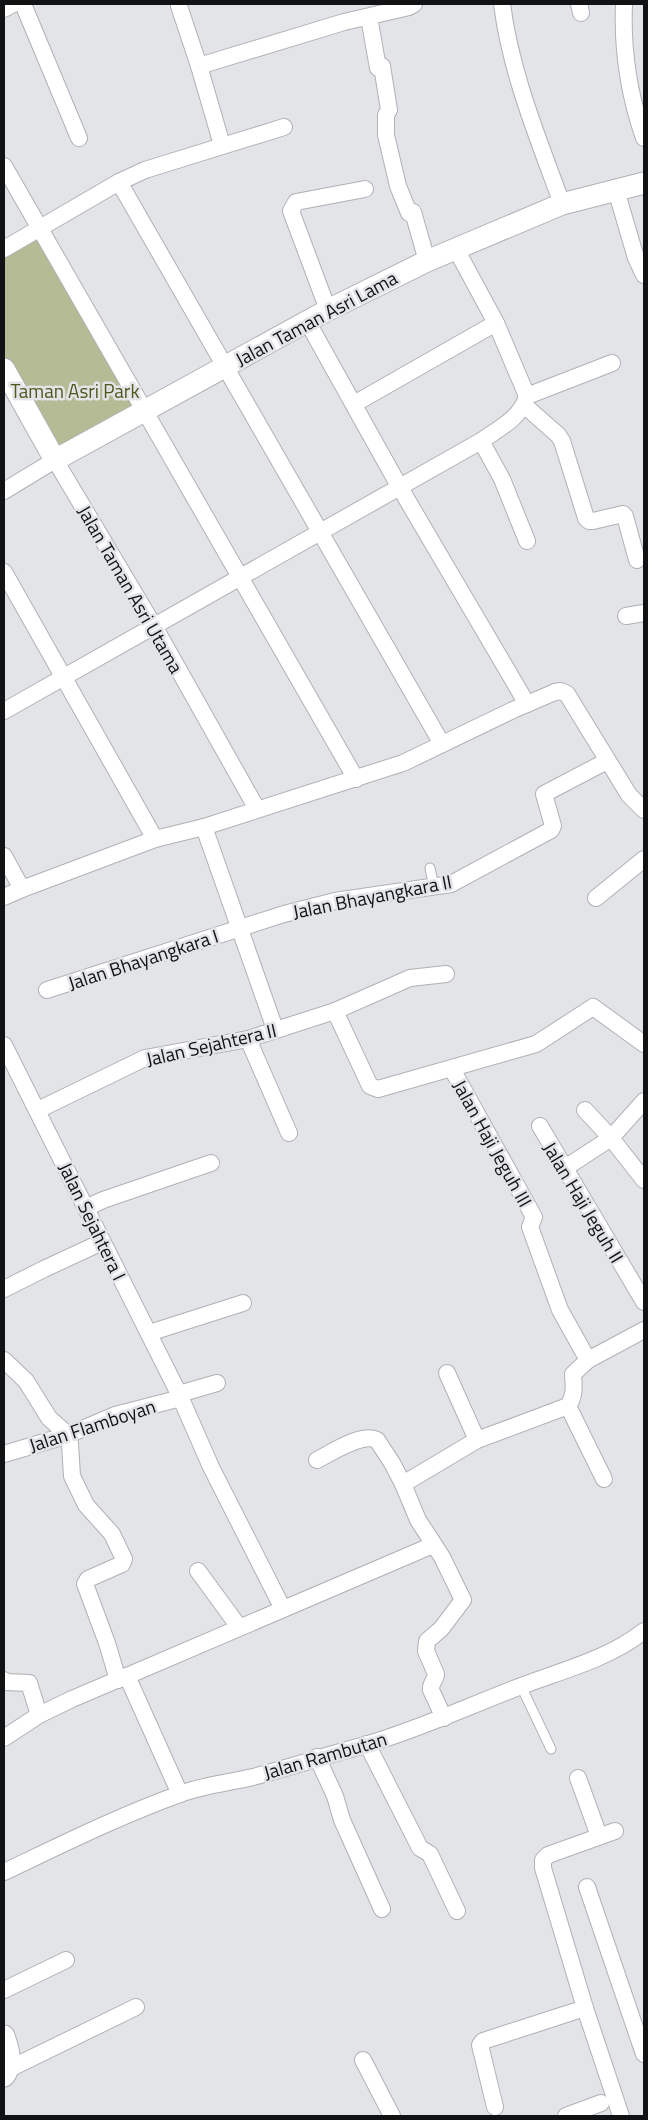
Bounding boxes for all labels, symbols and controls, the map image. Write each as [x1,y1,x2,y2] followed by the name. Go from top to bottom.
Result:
[230,263,403,373] street label: Jalan Taman Asri Lama
[10,376,140,405] park label: Taman Asri Park
[71,500,191,679] street label: Jalan Taman Asri Utama
[290,866,454,926] street label: Jalan Bhayangkara II
[64,921,222,997] street label: Jalan Bhayangkara I
[143,1015,279,1073] street label: Jalan Sejahtera II
[446,1074,540,1212] street label: Jalan Haji Jeguh III
[536,1136,632,1268] street label: Jalan Haji Jeguh II
[52,1157,134,1285] street label: Jalan Sejahtera I
[25,1391,159,1459] street label: Jalan Flamboyan
[260,1724,390,1786] street label: Jalan Rambutan

